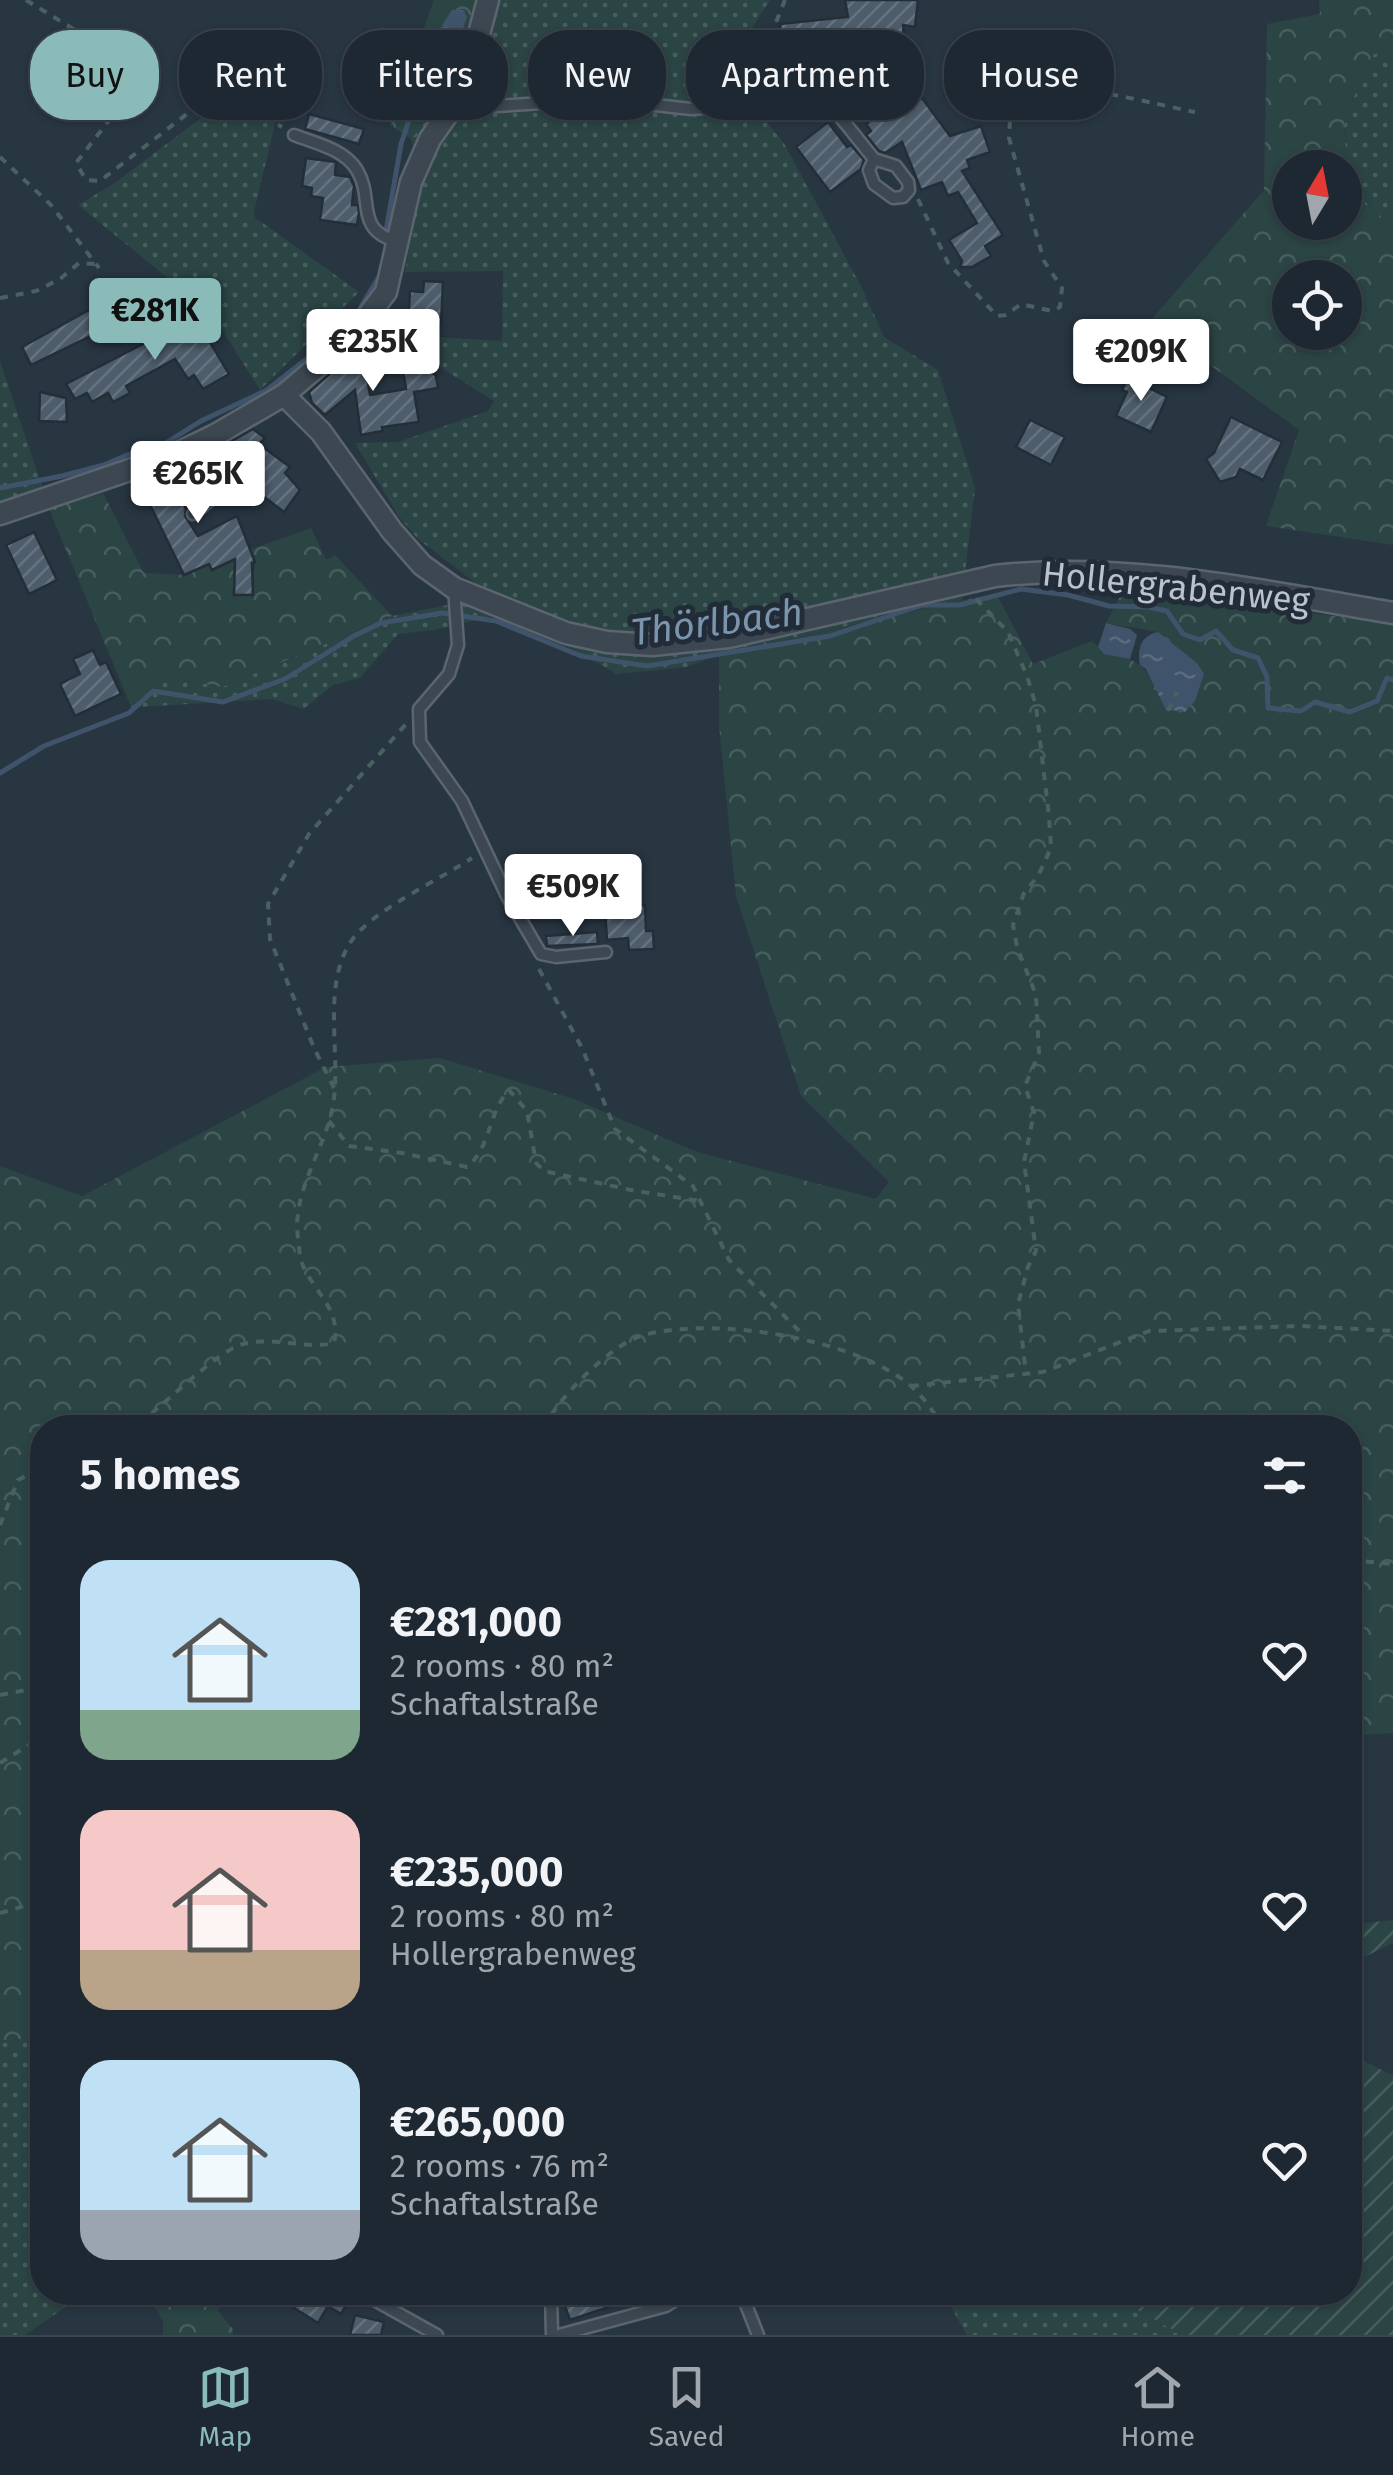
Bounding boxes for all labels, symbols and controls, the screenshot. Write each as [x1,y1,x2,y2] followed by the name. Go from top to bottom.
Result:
[30,30,159,120] chip: Buy
[179,30,322,120] chip: Rent
[342,30,508,120] chip: Filters
[528,30,666,120] chip: New
[686,30,924,120] chip: Apartment
[944,30,1114,120] chip: House
[1272,150,1362,240] north arrow
[1272,150,1362,350] map controls
[1272,260,1362,350] button: locate
[85,278,225,363] pin: €281K
[111,291,199,329] text: €281K
[303,309,443,394] pin: €235K
[1071,319,1211,404] pin: €209K
[328,322,418,360] text: €235K
[1095,332,1187,370] text: €209K
[128,441,268,526] pin: €265K
[153,454,243,492] text: €265K
[1040,552,1313,622] street label: Hollergrabenweg
[629,589,805,655] water label: Thörlbach
[503,854,643,939] pin: €509K
[527,867,619,905] text: €509K
[1257,1448,1312,1503] icon: filters
[80,1450,240,1500] text: 5 homes
[390,1597,562,1647] text: €281,000
[160,1600,280,1720] icon: home
[1257,1633,1312,1688] icon: heart
[390,1647,614,1685] text: 2 rooms · 80 m²
[390,1685,599,1723] text: Schaftalstraße
[390,1847,563,1897] text: €235,000
[160,1850,280,1970] icon: home
[1257,1883,1312,1938] icon: heart
[390,1897,614,1935] text: 2 rooms · 80 m²
[390,1935,636,1973] text: Hollergrabenweg
[390,2097,565,2147] text: €265,000
[160,2100,280,2220] icon: home
[1257,2133,1312,2188] icon: heart
[390,2147,609,2185] text: 2 rooms · 76 m²
[390,2185,599,2223] text: Schaftalstraße
[198,2360,253,2453] tab: Map
[649,2360,725,2453] tab: Saved
[1120,2360,1195,2453] tab: Home

